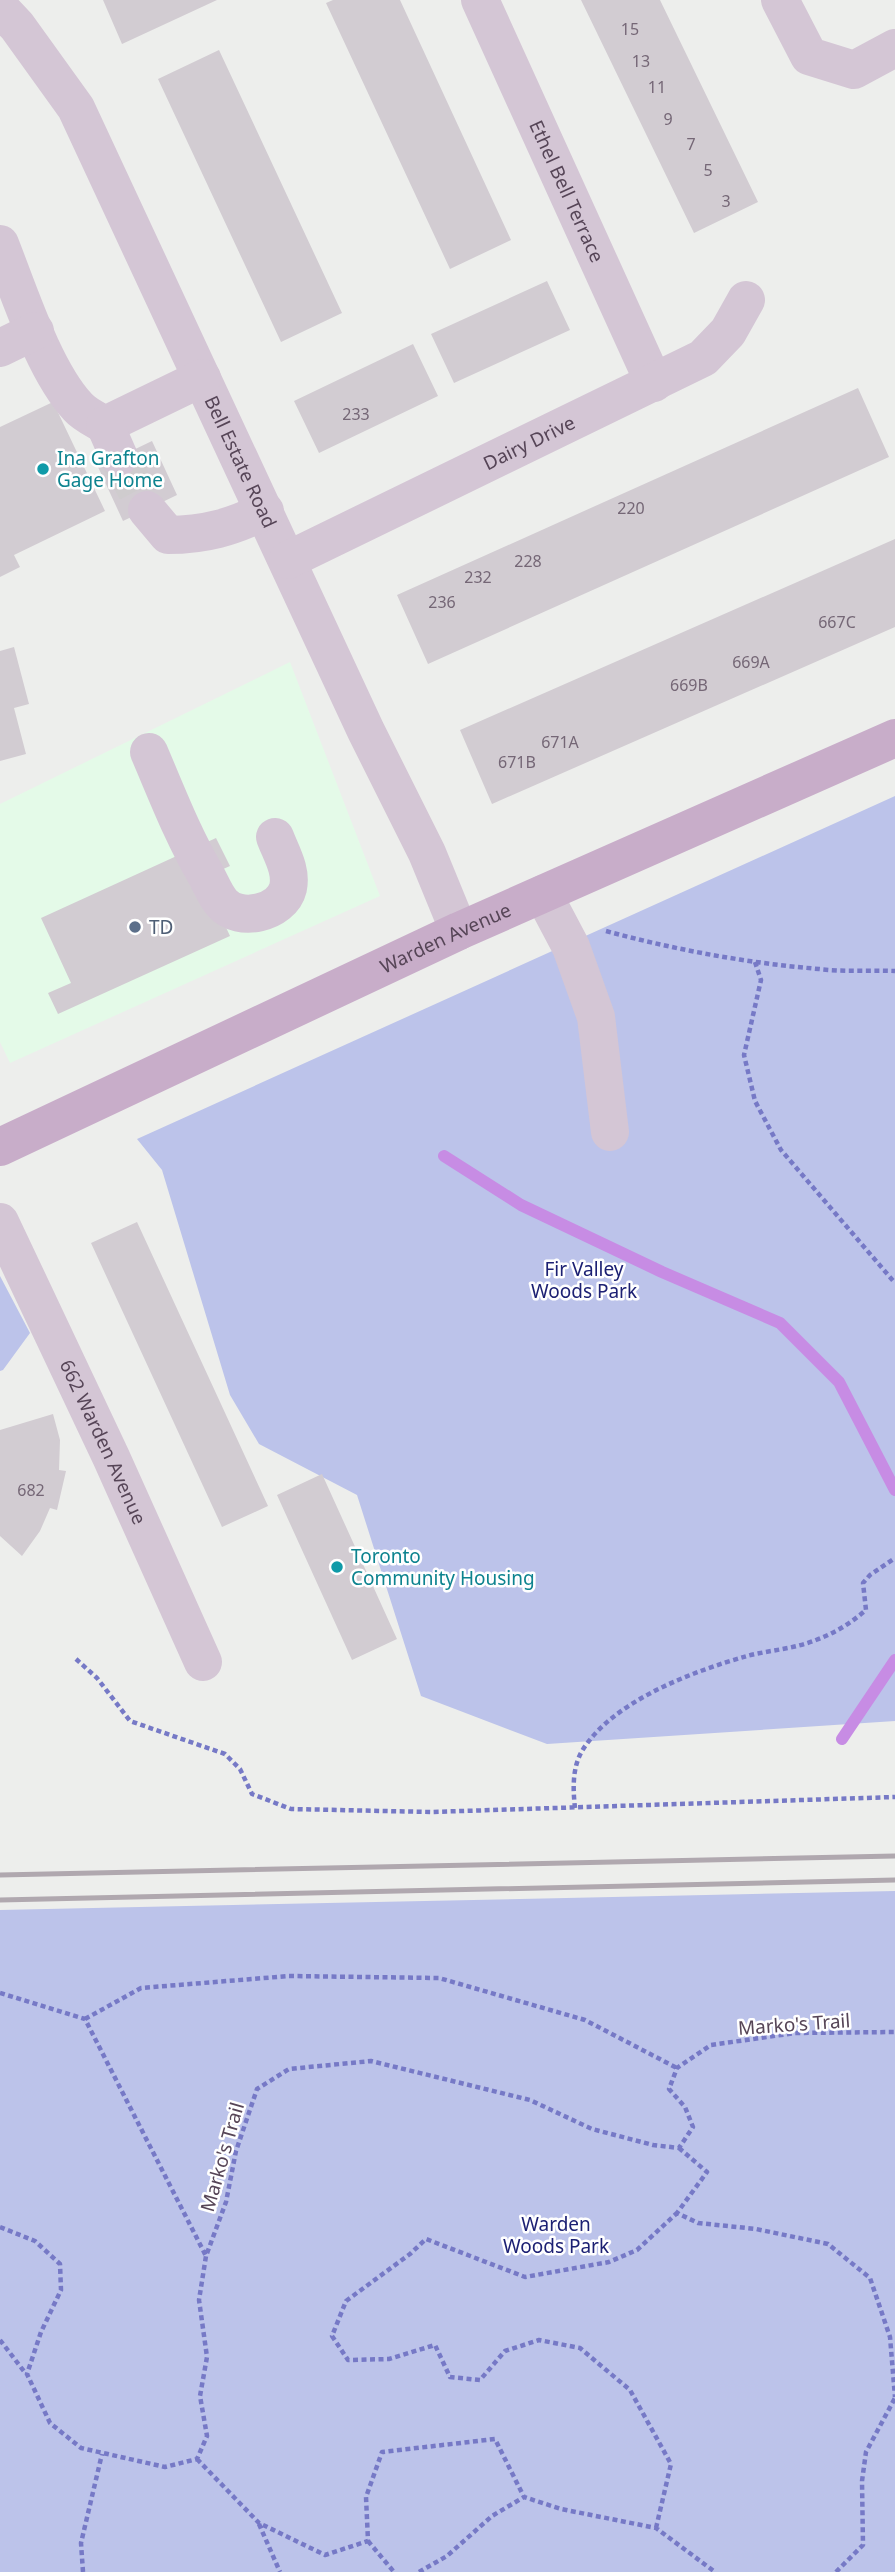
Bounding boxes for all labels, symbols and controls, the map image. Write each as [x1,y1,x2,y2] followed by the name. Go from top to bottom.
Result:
[621,18,639,40] house number: 15
[632,50,650,72] house number: 13
[648,76,666,98] house number: 11
[663,108,673,130] house number: 9
[523,116,610,266] street label: Ethel Bell Terrace
[686,133,696,155] house number: 7
[703,159,713,181] house number: 5
[721,190,731,212] house number: 3
[199,391,283,532] street label: Bell Estate Road
[342,403,370,425] house number: 233
[479,409,579,476] street label: Dairy Drive
[57,445,163,493] place label: Ina Grafton Gage Home
[35,461,51,477] marker: Ina Grafton Gage Home
[617,497,645,519] house number: 220
[514,550,542,572] house number: 228
[464,566,492,588] house number: 232
[428,591,456,613] house number: 236
[818,611,856,633] house number: 667C
[732,651,771,673] house number: 669A
[670,674,708,696] house number: 669B
[541,731,580,753] house number: 671A
[498,751,536,773] house number: 671B
[376,897,515,979] street label: Warden Avenue
[149,914,173,940] place label: TD
[127,919,143,935] marker: TD
[531,1256,637,1304] park label: Fir Valley Woods Park
[54,1355,153,1529] street label: 662 Warden Avenue
[17,1479,45,1501] house number: 682
[351,1543,535,1591] place label: Toronto Community Housing
[329,1559,345,1575] marker: Toronto Community Housing
[737,2007,851,2041] street label: Marko's Trail
[194,2099,250,2215] street label: Marko's Trail
[503,2211,609,2259] park label: Warden Woods Park

